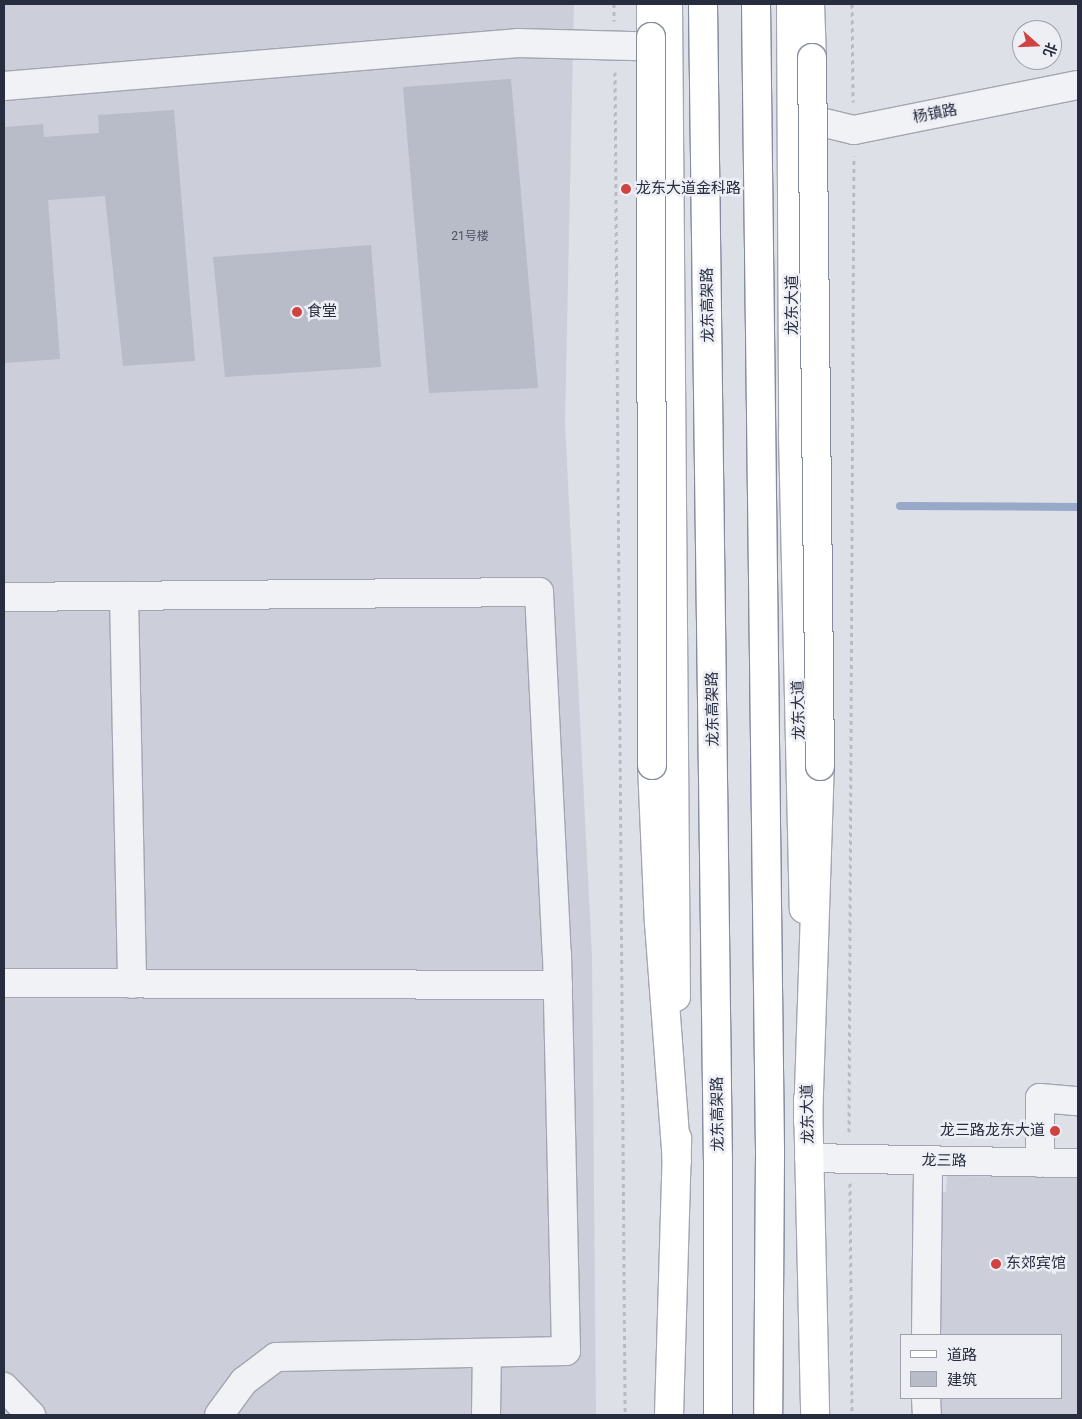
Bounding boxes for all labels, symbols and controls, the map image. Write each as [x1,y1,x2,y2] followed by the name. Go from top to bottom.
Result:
[1012,20,1062,70] north arrow
[1040,40,1060,59] text: 北
[911,101,959,127] street label: 杨镇路
[636,180,741,198] place label: 龙东大道金科路
[620,183,632,195] marker: 龙东大道金科路
[451,230,489,244] house number: 21号楼
[698,267,718,343] street label: 龙东高架路
[784,275,802,335] street label: 龙东大道
[307,303,337,321] place label: 食堂
[291,306,303,318] marker: 食堂
[703,671,723,747] street label: 龙东高架路
[789,680,809,740] street label: 龙东大道
[708,1076,728,1152] street label: 龙东高架路
[798,1084,818,1144] street label: 龙东大道
[940,1122,1045,1140] place label: 龙三路龙东大道
[1049,1125,1061,1137] marker: 龙三路龙东大道
[921,1152,967,1170] street label: 龙三路
[1006,1255,1066,1273] place label: 东郊宾馆
[990,1258,1002,1270] marker: 东郊宾馆
[900,1334,1062,1399] legend
[947,1346,977,1364] text: 道路
[947,1371,977,1389] text: 建筑

